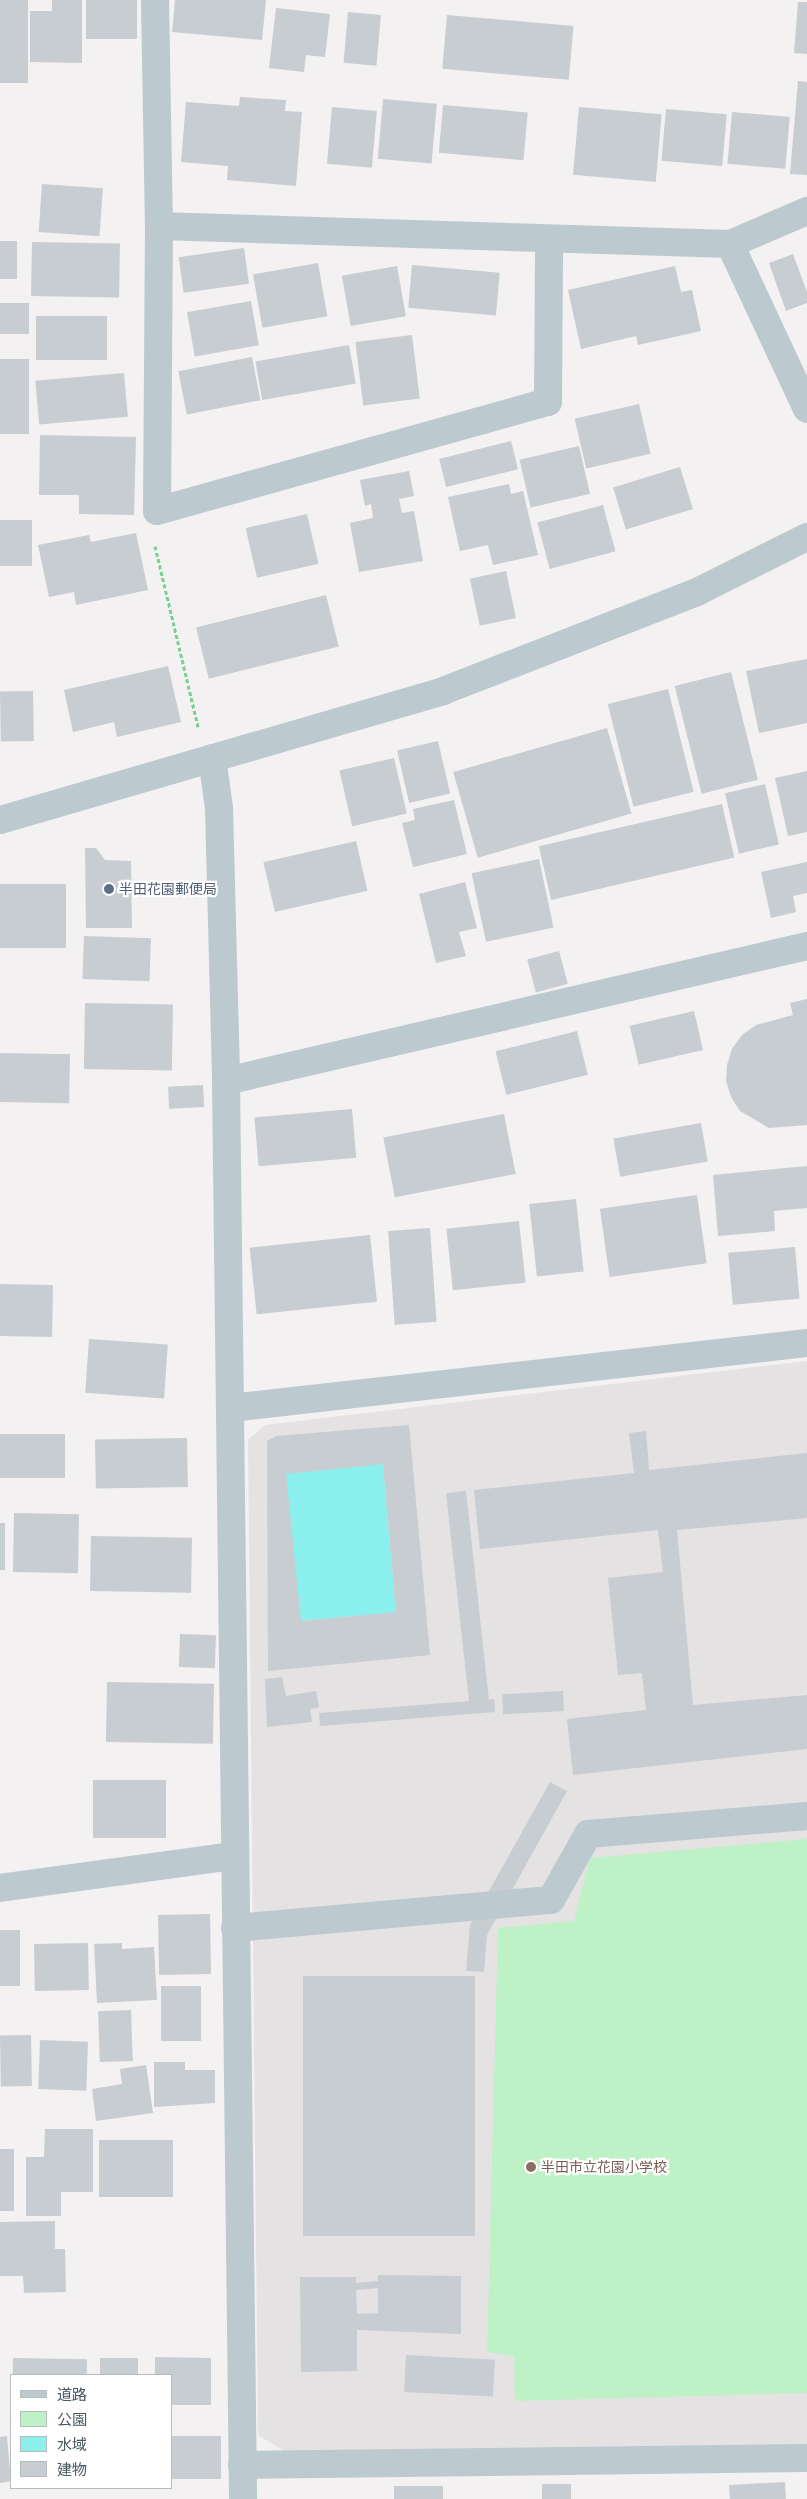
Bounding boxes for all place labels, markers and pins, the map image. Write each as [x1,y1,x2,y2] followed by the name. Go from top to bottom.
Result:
[119,881,217,897] place label: 半田花園郵便局
[103,883,115,895] marker: 半田花園郵便局
[541,2159,667,2175] place label: 半田市立花園小学校
[525,2161,537,2173] marker: 半田市立花園小学校

